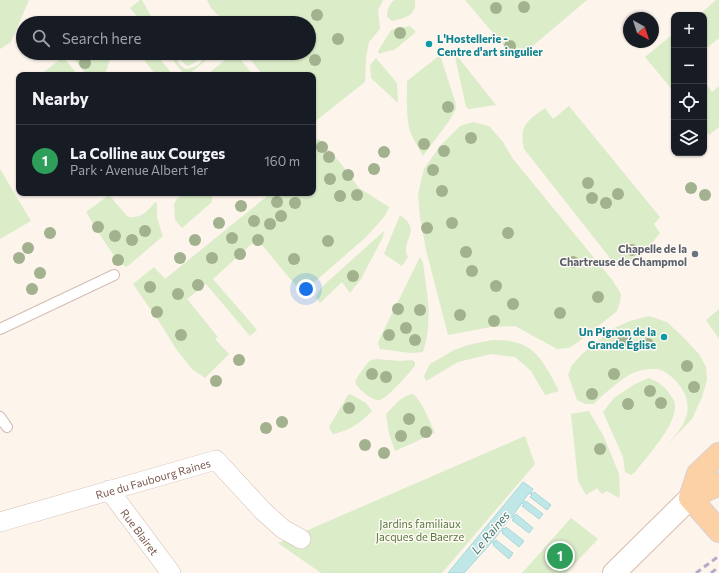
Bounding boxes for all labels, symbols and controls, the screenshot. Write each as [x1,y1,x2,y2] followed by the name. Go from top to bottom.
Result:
[623,12,659,48] north arrow
[671,12,707,156] map controls
[671,12,707,48] button: +
[16,16,316,60] search box
[30,27,52,49] icon: search
[62,29,141,47] text: Search here
[437,32,543,58] place label: L'Hostellerie - Centre d'art singulier
[424,39,434,49] marker: L'Hostellerie - Centre d'art singulier
[671,48,707,84] button: −
[671,84,707,120] button: locate
[32,88,89,109] text: Nearby
[671,120,707,156] button: layers
[70,144,225,162] text: La Colline aux Courges
[42,153,48,169] text: 1
[264,153,300,169] text: 160 m
[70,162,209,178] text: Park · Avenue Albert 1er
[559,242,687,268] place label: Chapelle de la Chartreuse de Champmol
[690,249,700,259] marker: Chapelle de la Chartreuse de Champmol
[296,279,316,299] your location
[579,325,656,351] place label: Un Pignon de la Grande Église
[659,332,669,342] marker: Un Pignon de la Grande Église
[94,455,212,501] street label: Rue du Faubourg Raines
[119,506,162,558] street label: Rue Blairet
[468,507,512,556] water label: Le Raines
[376,517,464,544] park label: Jardins familiaux Jacques de Baerze
[547,541,573,571] pin: 1

